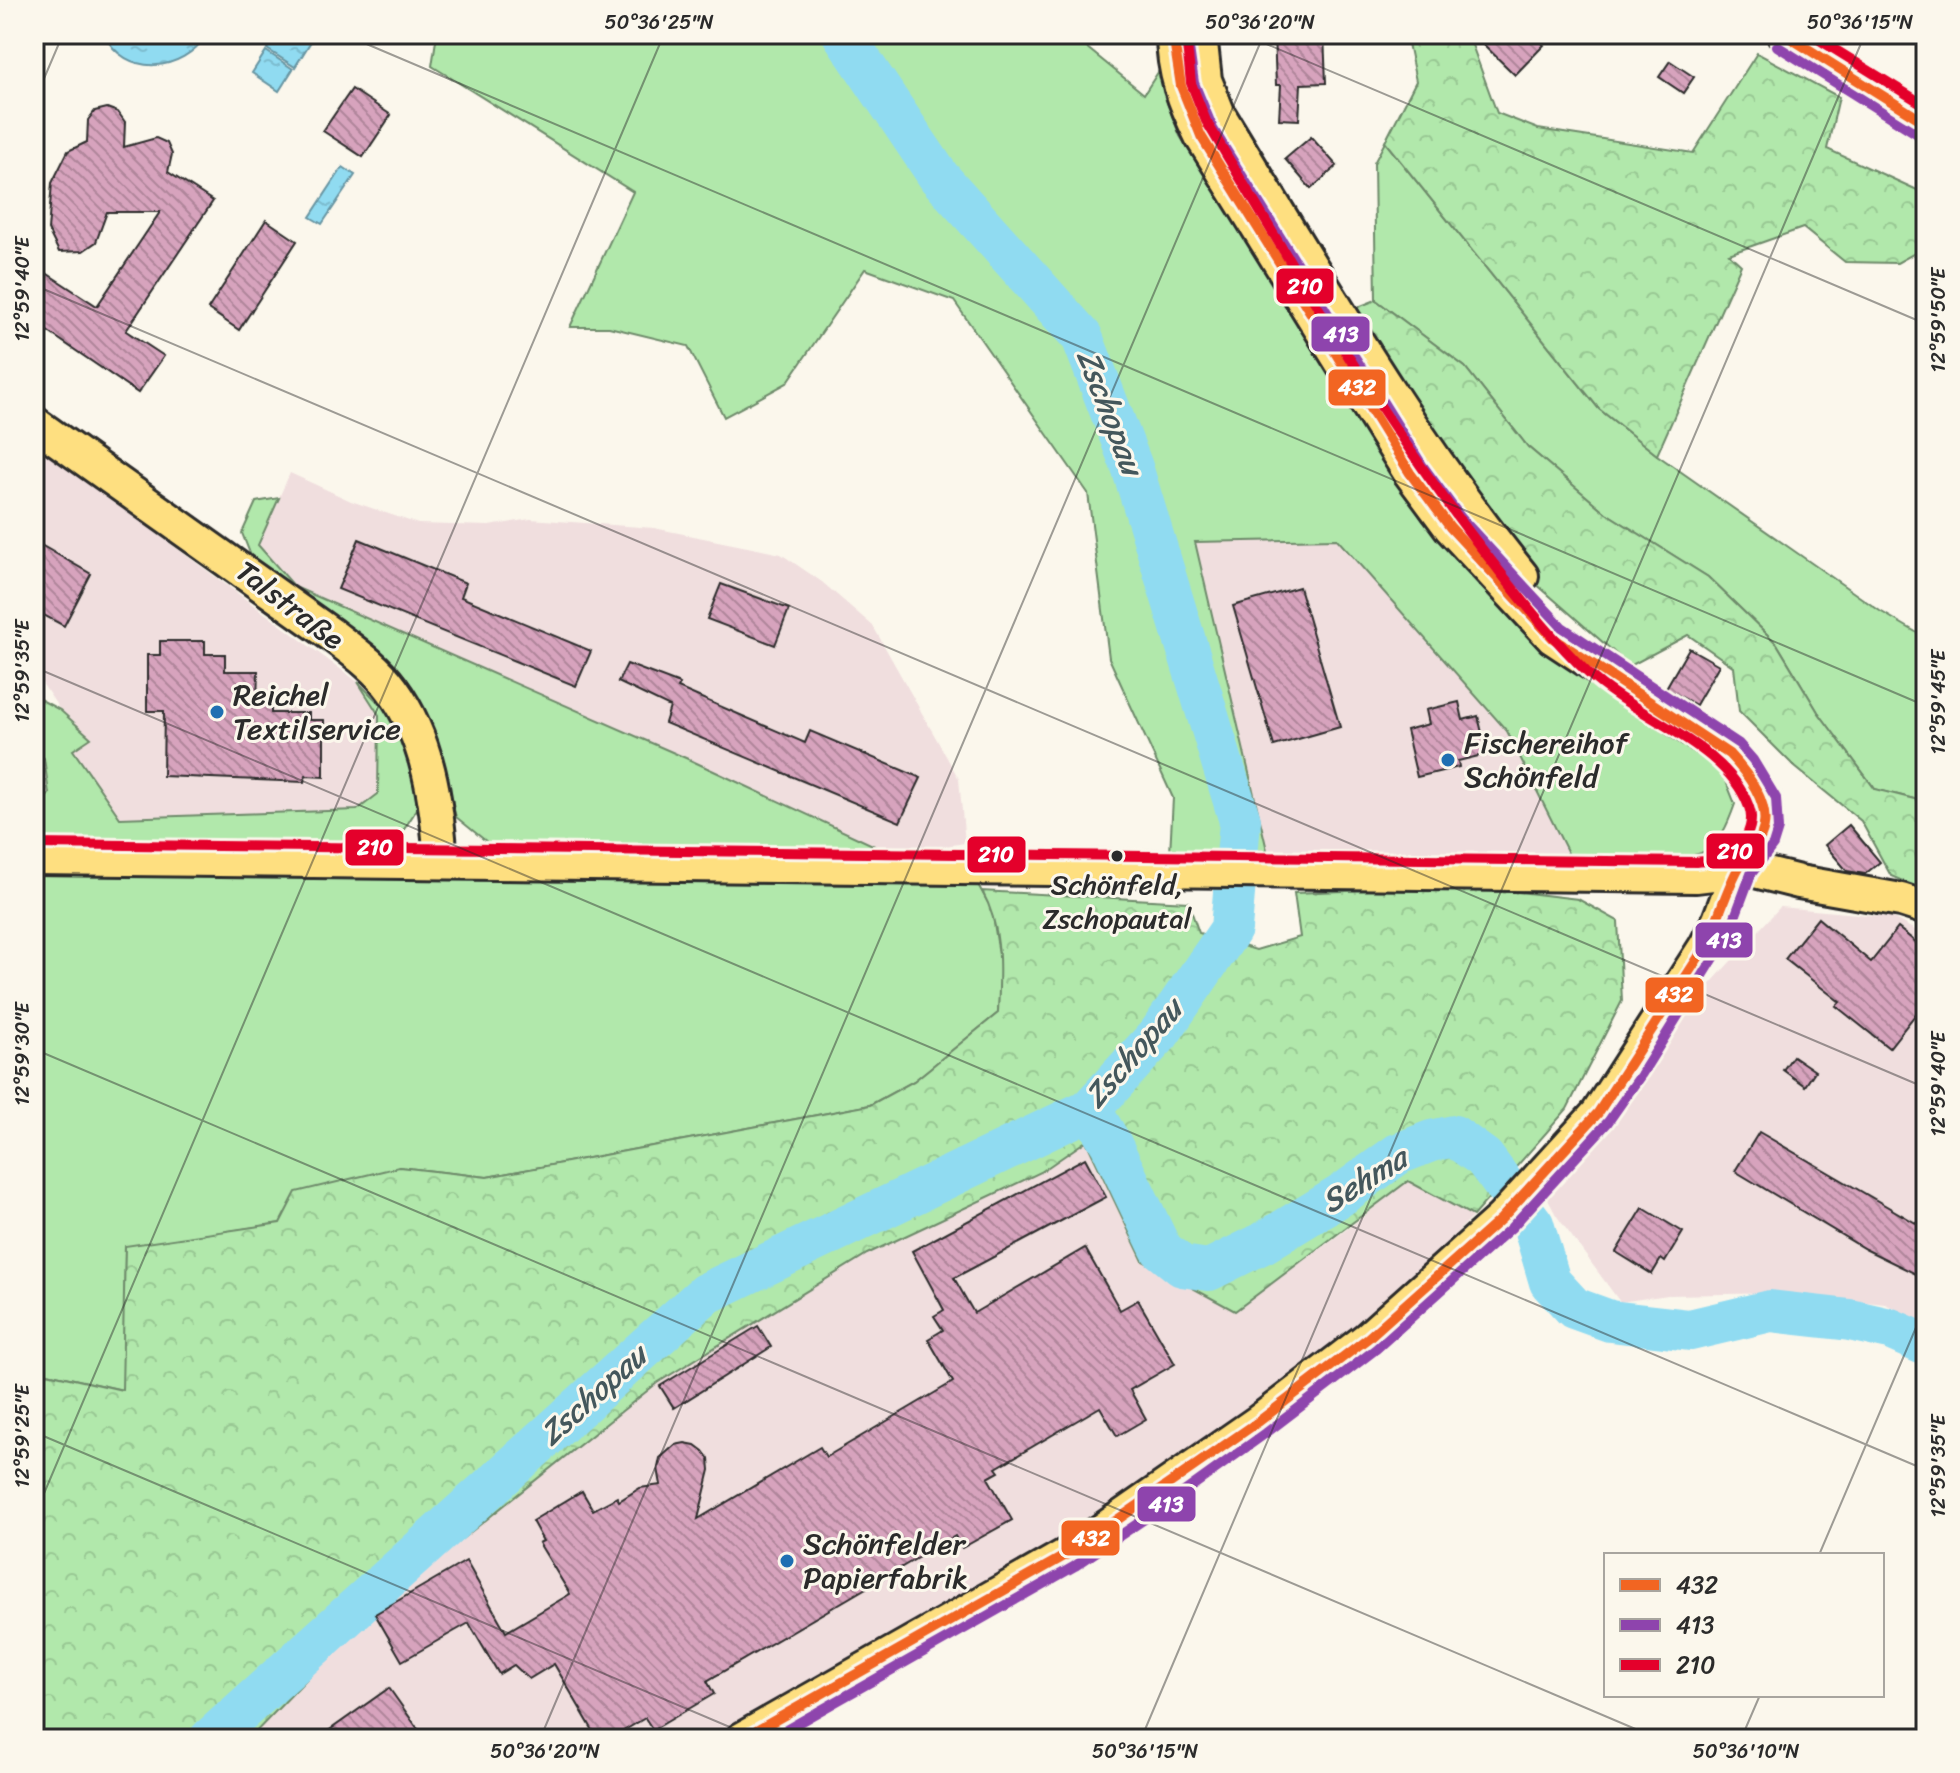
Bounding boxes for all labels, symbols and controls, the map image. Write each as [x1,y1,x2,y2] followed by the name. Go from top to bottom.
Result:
[604,5,714,40] text: 50°36'25"N
[1205,5,1315,40] text: 50°36'20"N
[1807,5,1913,40] text: 50°36'15"N
[5,235,40,342] text: 12°59'40"E
[1921,266,1956,372] text: 12°59'50"E
[1275,267,1335,305] line badge: 210
[1286,267,1323,306] text: 210
[1310,315,1371,353] line badge: 413
[1322,315,1359,354] text: 413
[1060,341,1162,487] water label: Zschopau
[1327,368,1387,407] line badge: 432
[1337,368,1377,407] text: 432
[223,546,357,664] street label: Talstraße
[5,617,40,723] text: 12°59'35"E
[1921,648,1956,754] text: 12°59'45"E
[233,668,401,756] place label: Reichel Textilservice
[208,703,226,721] marker: Reichel Textilservice
[1464,716,1631,804] place label: Fischereihof Schönfeld
[1439,751,1457,769] marker: Fischereihof Schönfeld
[344,828,405,867] line badge: 210
[356,828,393,867] text: 210
[1705,832,1766,870] line badge: 210
[1716,832,1753,871] text: 210
[966,835,1027,874] line badge: 210
[977,835,1014,874] text: 210
[1109,848,1125,864] marker: Schönfeld, Zschopautal
[1042,860,1193,943] place label: Schönfeld, Zschopautal
[1694,921,1754,959] line badge: 413
[1705,921,1742,960] text: 413
[1654,975,1694,1014] text: 432
[1644,976,1705,1014] line badge: 432
[1068,982,1200,1121] water label: Zschopau
[5,1000,40,1106] text: 12°59'30"E
[1921,1030,1956,1137] text: 12°59'40"E
[1309,1129,1422,1229] water label: Sehma
[525,1327,664,1460] water label: Zschopau
[5,1382,40,1488] text: 12°59'25"E
[1921,1412,1956,1518] text: 12°59'35"E
[1136,1485,1197,1523] line badge: 413
[1147,1485,1184,1524] text: 413
[803,1517,968,1605] place label: Schönfelder Papierfabrik
[1060,1519,1121,1557] line badge: 432
[1071,1519,1111,1558] text: 432
[778,1552,796,1570] marker: Schönfelder Papierfabrik
[1604,1553,1884,1697] legend
[1676,1564,1718,1606] text: 432
[1676,1604,1714,1646] text: 413
[1676,1644,1715,1686] text: 210
[490,1734,600,1769] text: 50°36'20"N
[1092,1734,1198,1769] text: 50°36'15"N
[1693,1734,1799,1769] text: 50°36'10"N

